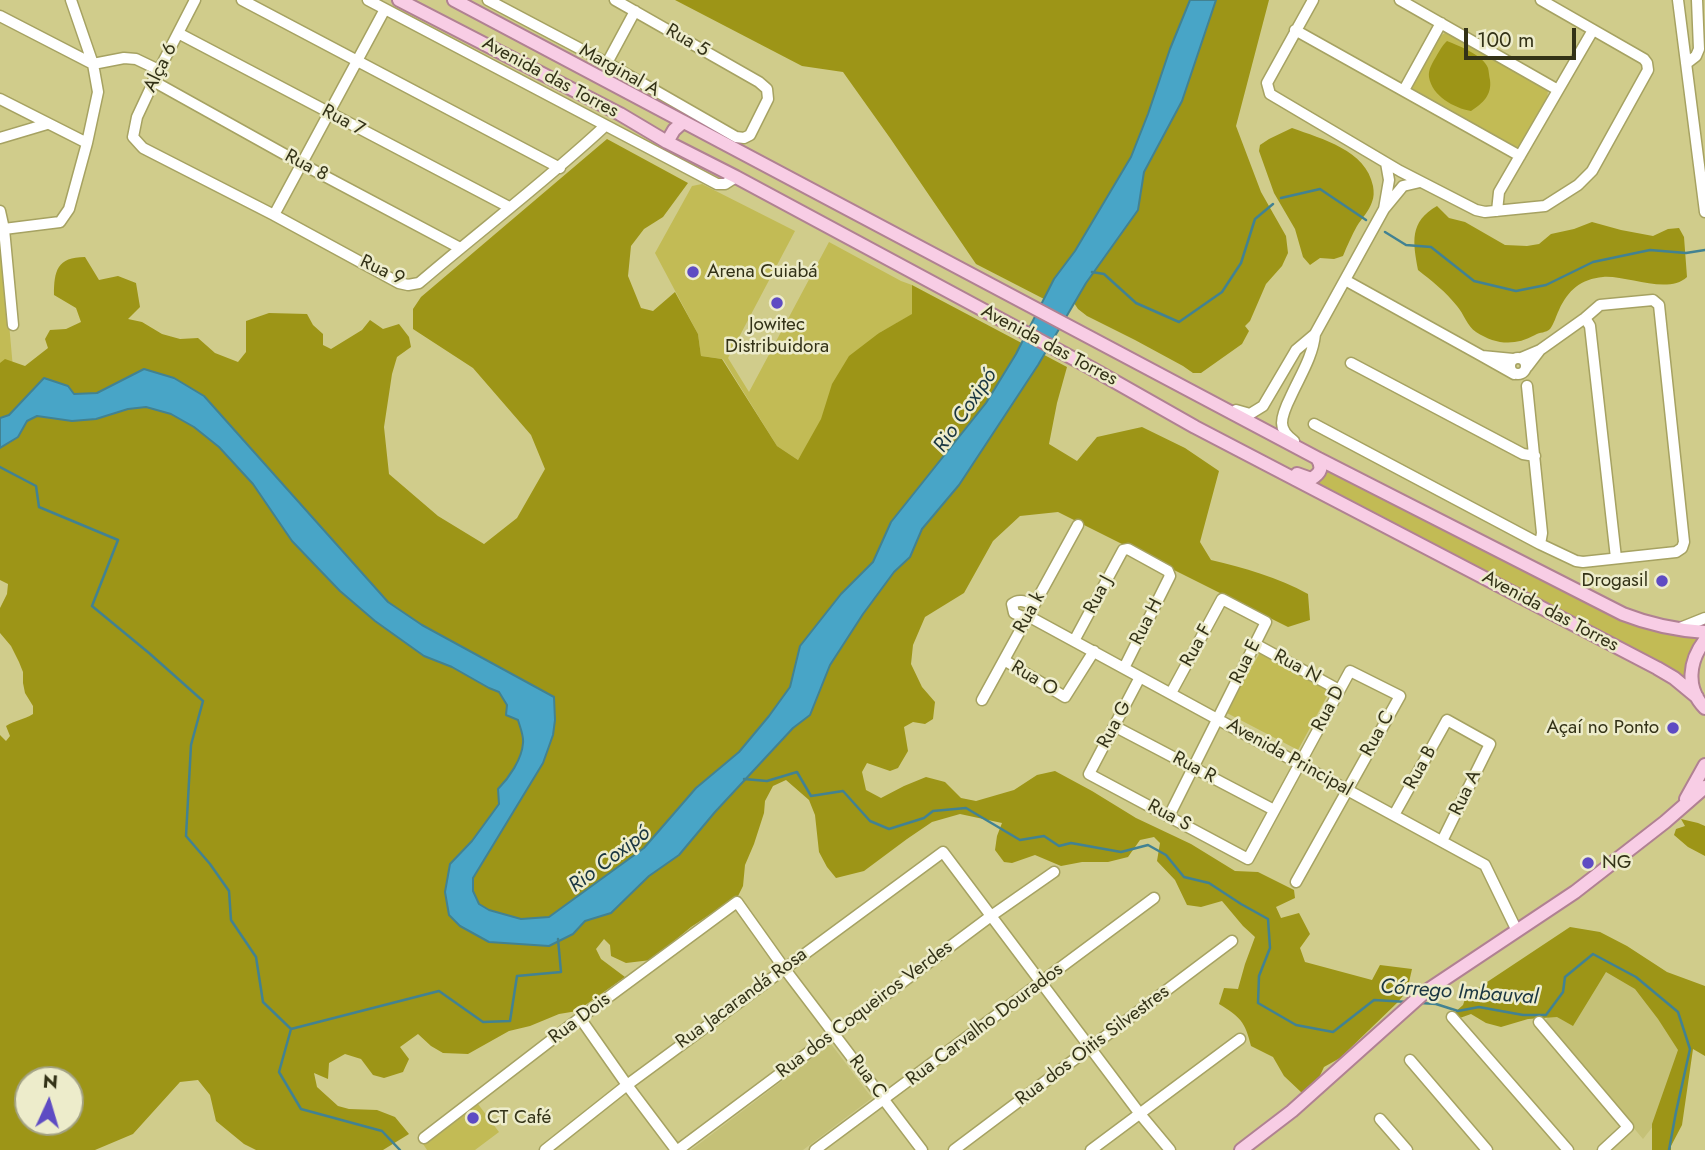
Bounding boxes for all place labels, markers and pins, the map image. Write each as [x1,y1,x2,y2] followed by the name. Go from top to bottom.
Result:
[707,261,817,283] place label: Arena Cuiabá
[685,264,701,280] marker: Arena Cuiabá
[769,295,785,311] marker: Jowitec Distribuidora
[725,314,829,358] place label: Jowitec Distribuidora
[1582,570,1648,592] place label: Drogasil
[1654,573,1670,589] marker: Drogasil
[1546,717,1659,739] place label: Açaí no Ponto
[1665,720,1681,736] marker: Açaí no Ponto
[1602,852,1631,874] place label: NG
[1580,855,1596,871] marker: NG
[487,1107,551,1129] place label: CT Café
[465,1110,481,1126] marker: CT Café

